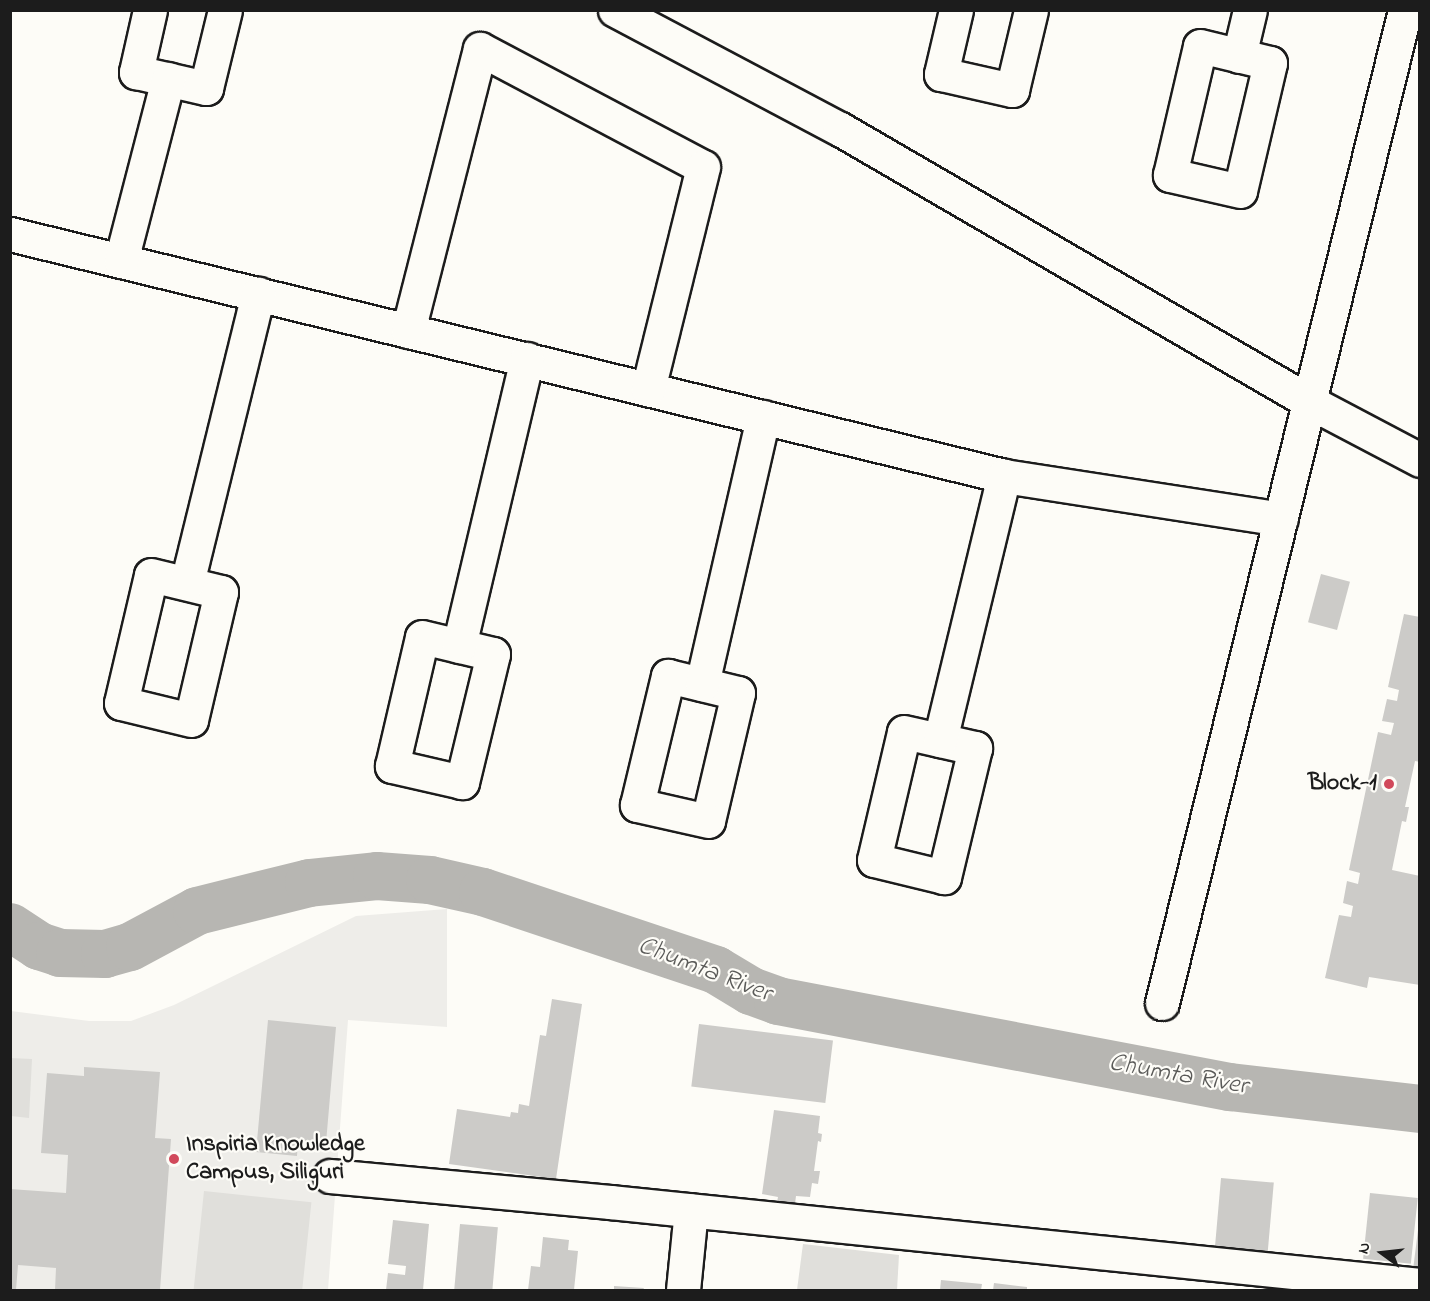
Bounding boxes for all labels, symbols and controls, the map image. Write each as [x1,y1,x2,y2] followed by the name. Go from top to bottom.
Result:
[1308,770,1377,798] place label: Block-1
[1382,777,1396,791] marker: Block-1
[633,931,775,1011] water label: Chumta River
[1106,1048,1250,1104] water label: Chumta River
[186,1131,365,1187] place label: Inspiria Knowledge Campus, Siliguri
[167,1152,181,1166] marker: Inspiria Knowledge Campus, Siliguri
[1352,1223,1412,1283] north arrow
[1352,1240,1378,1257] text: N

